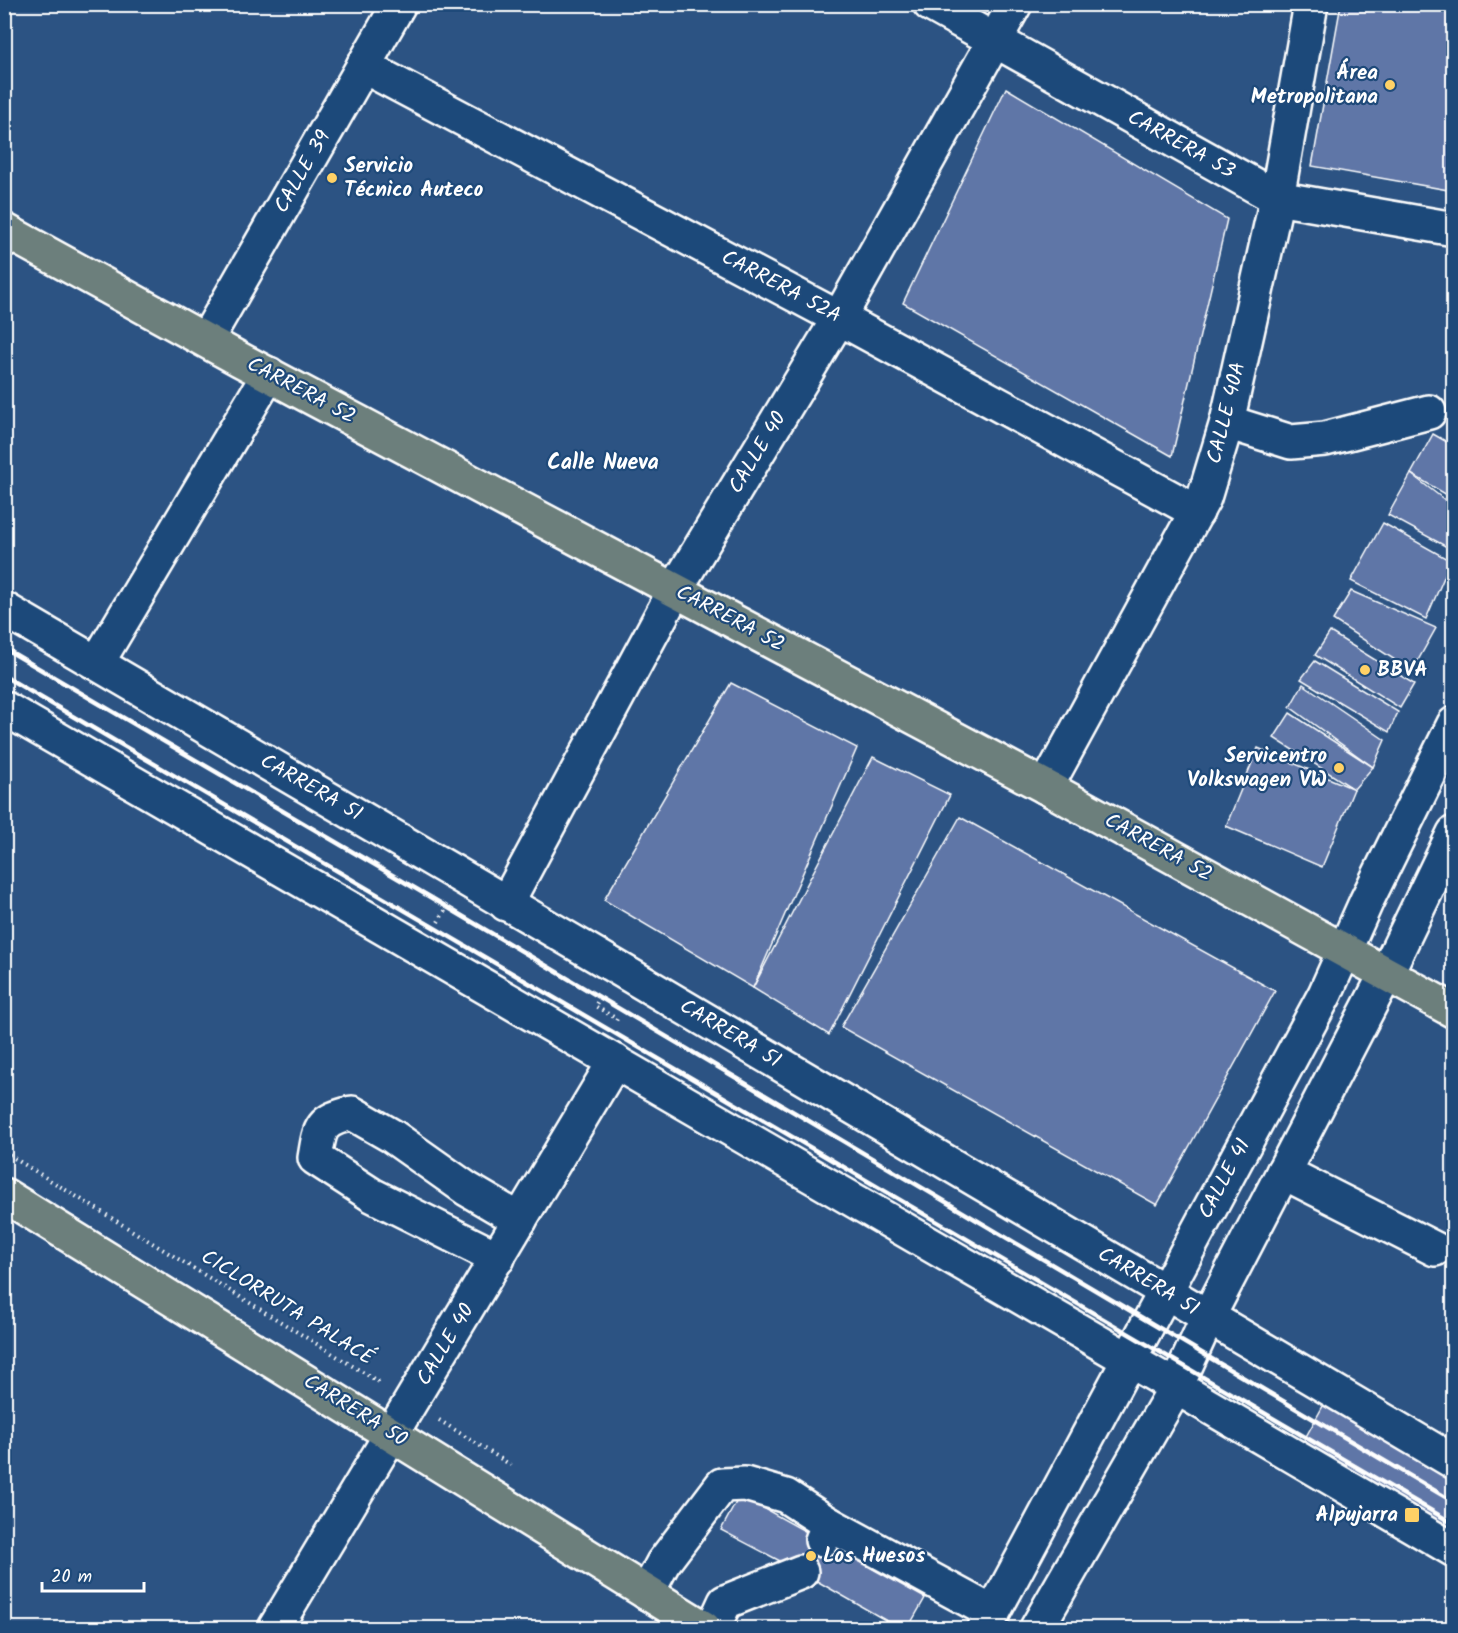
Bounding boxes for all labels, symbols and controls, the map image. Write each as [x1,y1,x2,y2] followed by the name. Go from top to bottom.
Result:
[1251,57,1378,114] place label: Área Metropolitana
[1383,78,1397,92] marker: Área Metropolitana
[1121,102,1241,188] street label: CARRERA 53
[266,124,340,220] street label: CALLE 39
[344,150,484,207] place label: Servicio Técnico Auteco
[325,171,339,185] marker: Servicio Técnico Auteco
[715,241,847,333] street label: CARRERA 52A
[241,348,361,434] street label: CARRERA 52
[1198,359,1256,467] street label: CALLE 40A
[720,405,796,501] street label: CALLE 40
[547,446,659,481] district label: Calle Nueva
[670,576,790,662] street label: CARRERA 52
[1377,654,1428,687] place label: BBVA
[1358,663,1372,677] marker: BBVA
[1187,740,1327,797] place label: Servicentro Volkswagen VW
[254,745,368,831] street label: CARRERA 51
[1332,761,1346,775] marker: Servicentro Volkswagen VW
[1098,805,1218,891] street label: CARRERA 52
[673,991,787,1077] street label: CARRERA 51
[1190,1133,1260,1225] street label: CALLE 41
[1091,1239,1205,1325] street label: CARRERA 51
[194,1241,381,1375] street label: CICLORRUTA PALACÉ
[408,1297,484,1393] street label: CALLE 40
[296,1366,414,1456] street label: CARRERA 50
[1316,1499,1398,1532] place label: Alpujarra
[1403,1506,1421,1524] marker: Alpujarra
[823,1540,925,1573] place label: Los Huesos
[804,1549,818,1563] marker: Los Huesos
[42,1555,144,1593] scale bar
[51,1563,92,1592] text: 20 m

